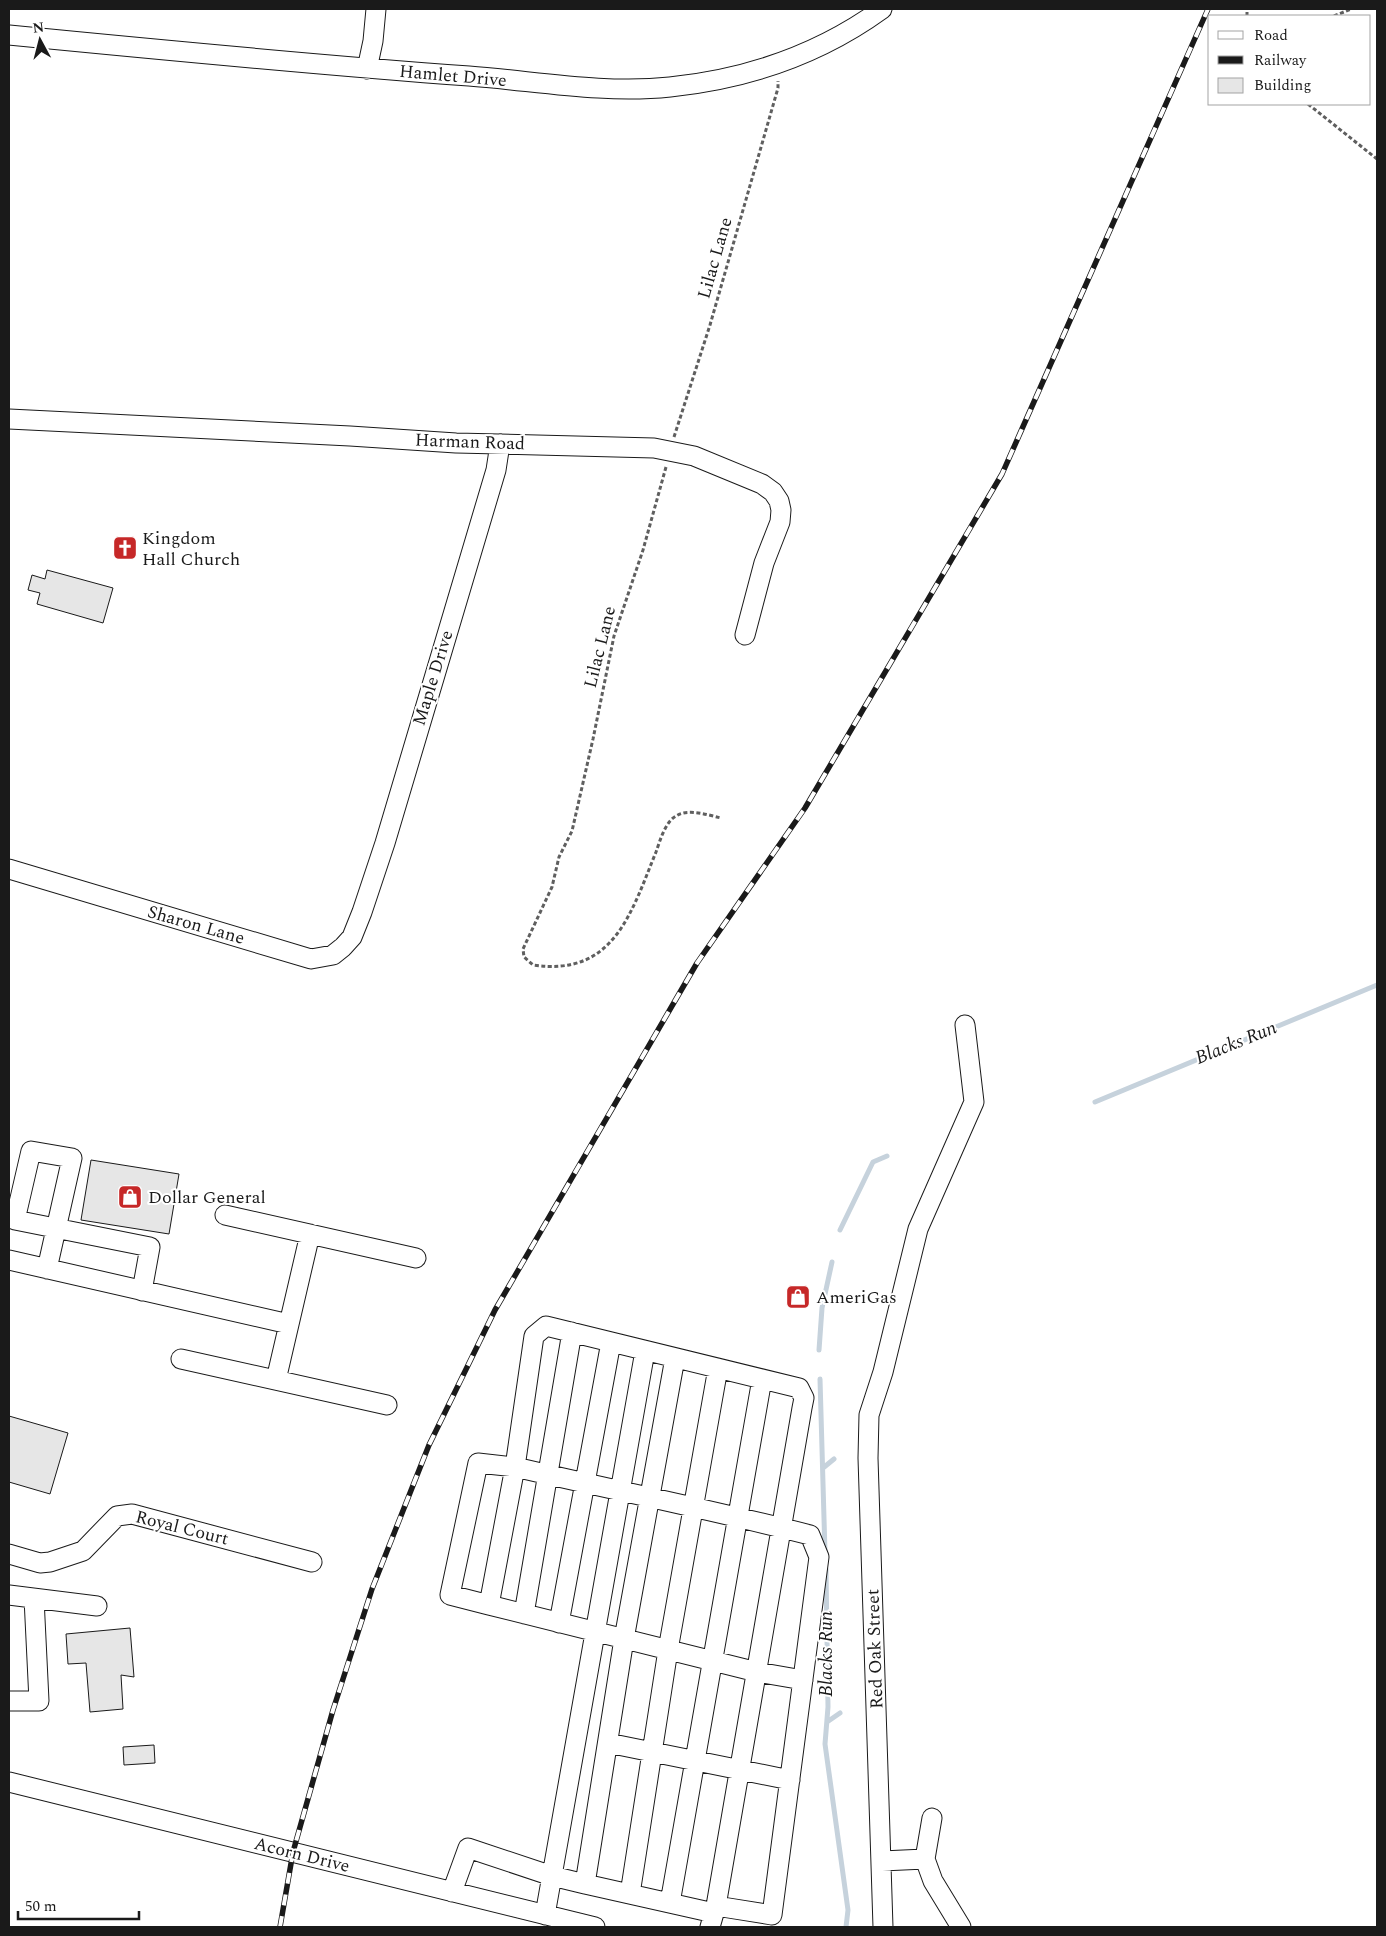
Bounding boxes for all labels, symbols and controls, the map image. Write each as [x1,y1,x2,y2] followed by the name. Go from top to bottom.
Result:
[15,15,65,65] north arrow
[1208,15,1371,105] legend
[32,16,45,39] text: N
[1254,24,1288,47] text: Road
[1254,49,1307,72] text: Railway
[398,58,508,94] street label: Hamlet Drive
[1254,74,1311,97] text: Building
[691,214,739,302] street label: Lilac Lane
[414,427,526,457] street label: Harman Road
[142,525,240,573] place label: Kingdom Hall Church
[112,535,138,561] church icon: Kingdom Hall Church
[577,603,623,691] street label: Lilac Lane
[406,627,460,729] street label: Maple Drive
[144,898,248,952] street label: Sharon Lane
[1191,1013,1281,1073] water label: Blacks Run
[117,1184,143,1210] shop icon: Dollar General
[148,1184,266,1211] place label: Dollar General
[785,1284,811,1310] shop icon: AmeriGas
[816,1284,897,1311] place label: AmeriGas
[133,1503,231,1553] street label: Royal Court
[859,1588,891,1710] street label: Red Oak Street
[812,1611,841,1697] water label: Blacks Run
[251,1830,353,1880] street label: Acorn Drive
[18,1888,139,1920] scale bar
[25,1895,57,1918] text: 50 m

